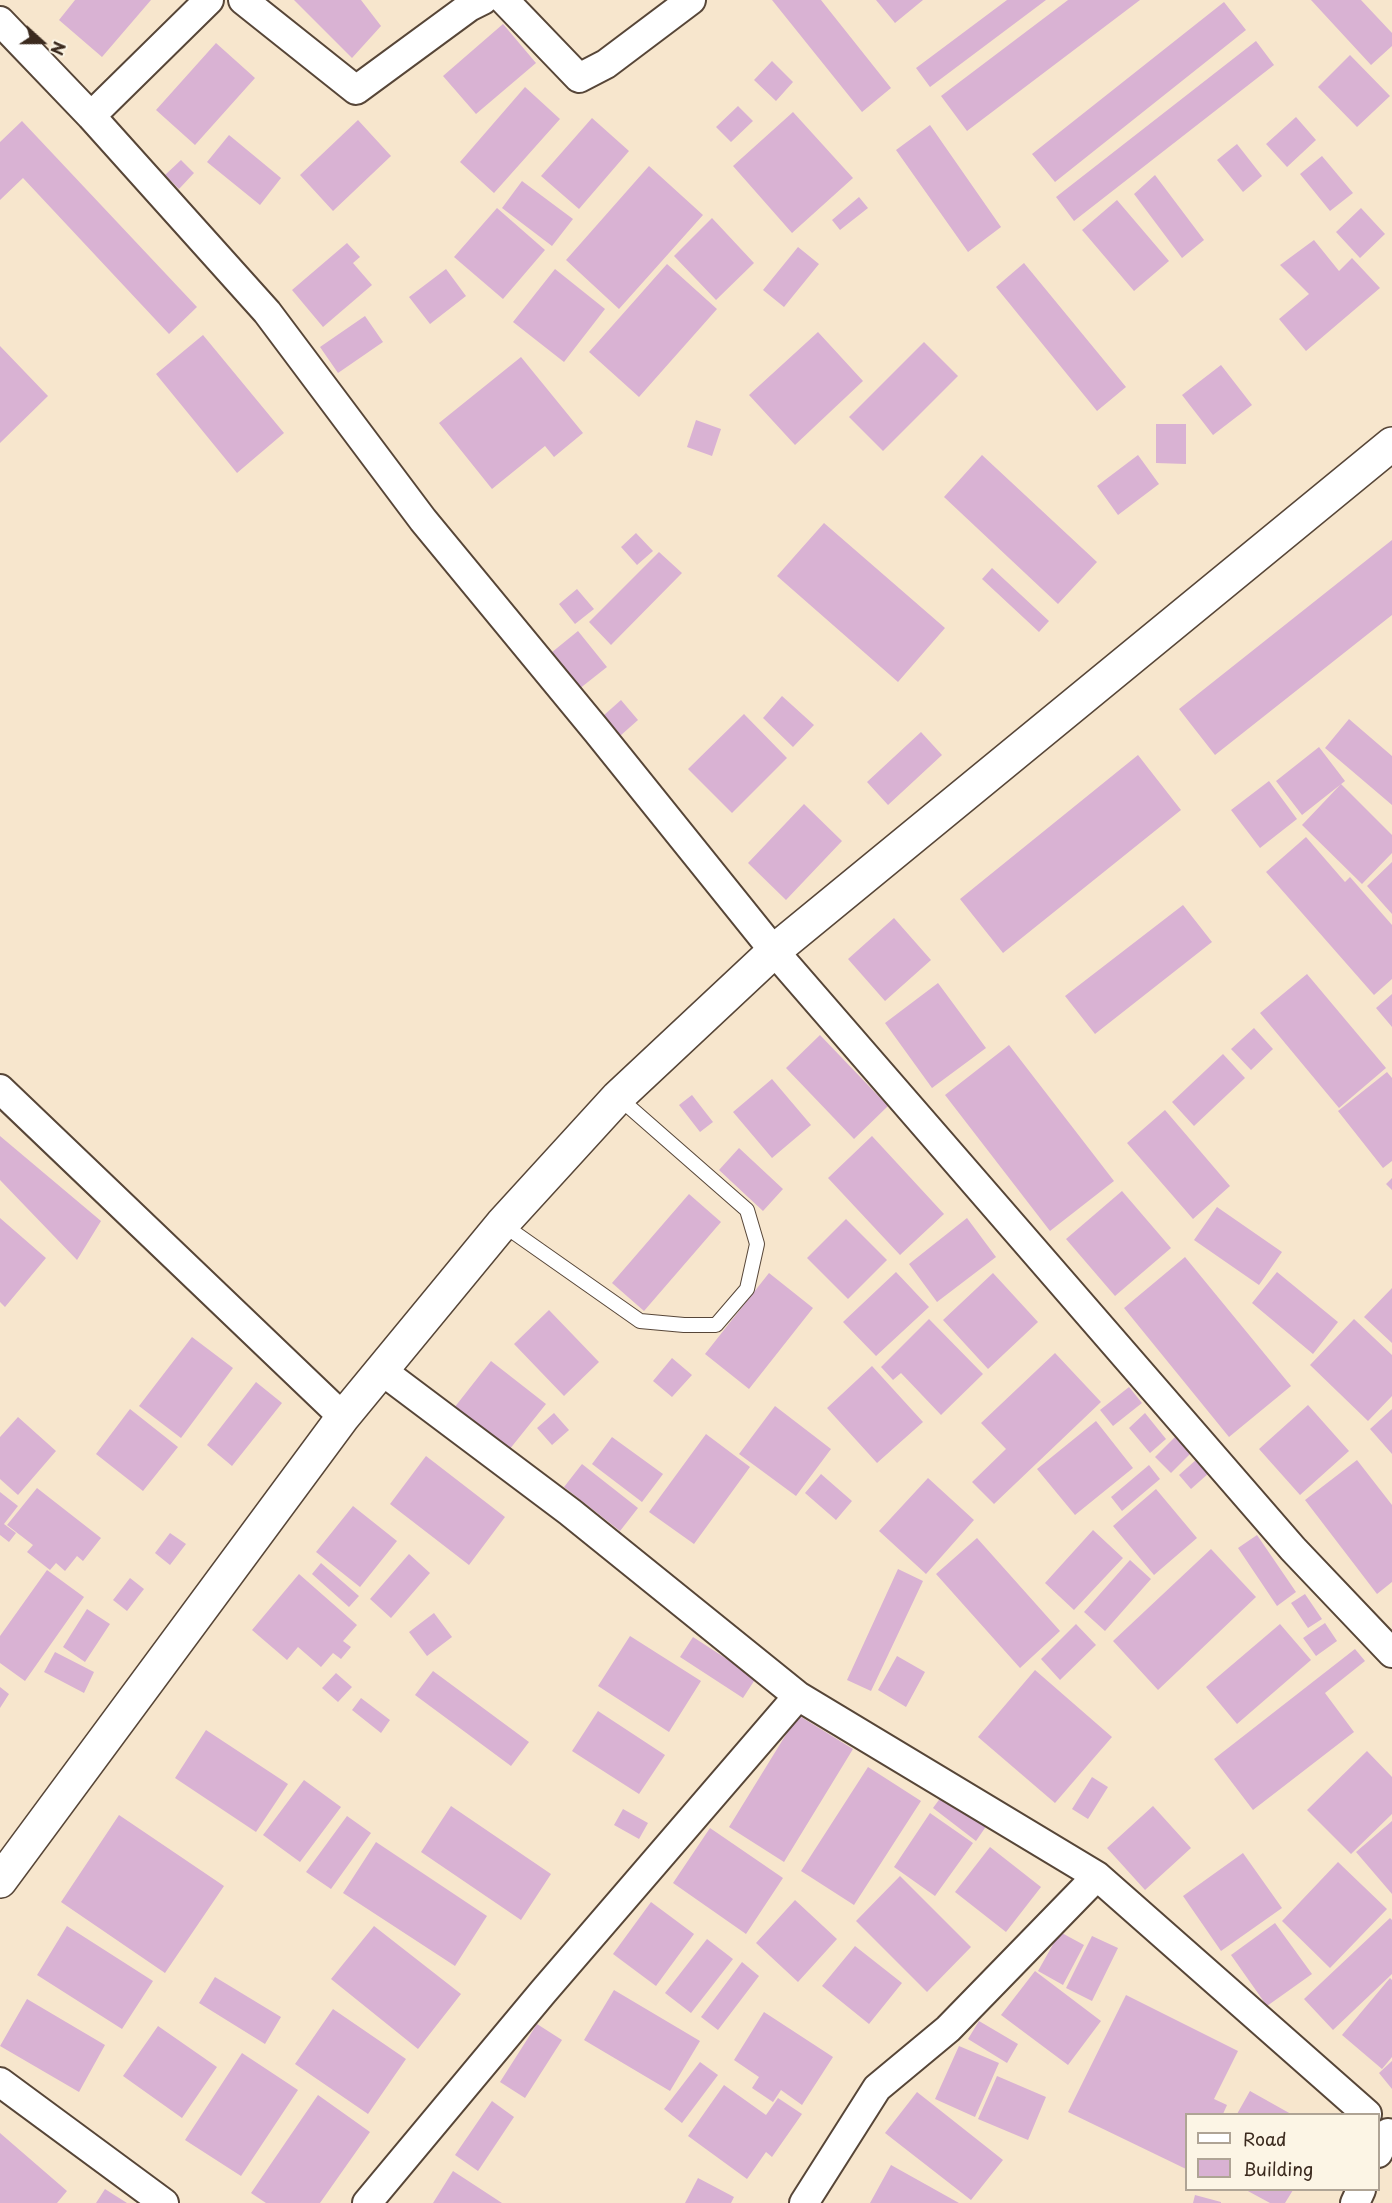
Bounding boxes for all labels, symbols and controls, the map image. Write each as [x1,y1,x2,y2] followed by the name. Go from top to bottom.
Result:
[12,12,72,72] north arrow
[45,38,72,59] text: N
[1185,2113,1380,2191] legend
[1243,2125,1287,2152] text: Road
[1243,2155,1313,2182] text: Building

